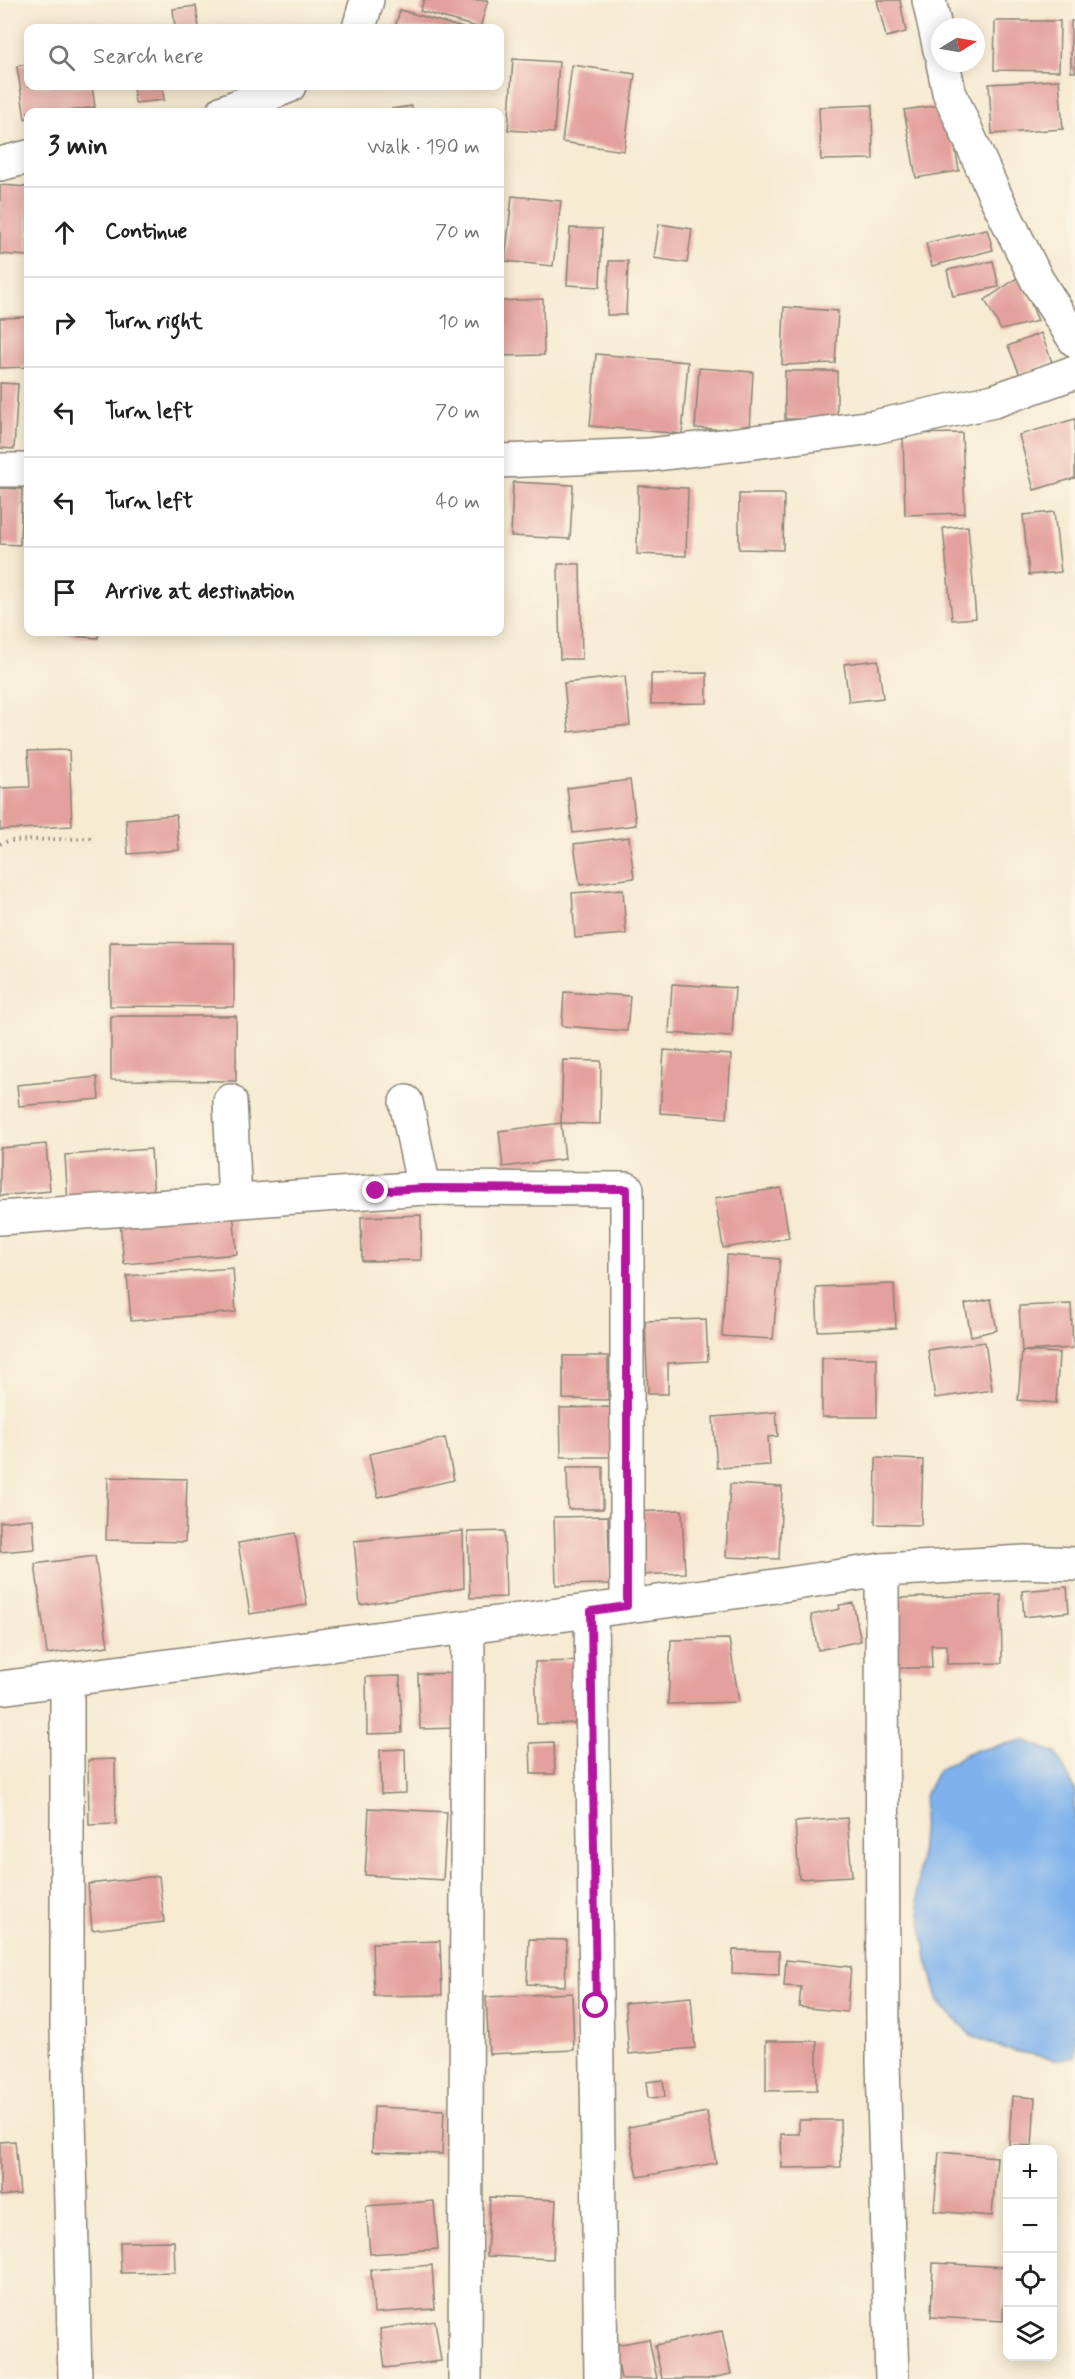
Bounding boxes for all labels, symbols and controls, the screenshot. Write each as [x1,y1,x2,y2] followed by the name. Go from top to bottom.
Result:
[931,18,985,72] north arrow
[24,24,504,90] search box
[45,41,78,74] icon: search
[93,43,204,71] text: Search here
[48,130,108,164] text: 3 min
[367,134,480,161] text: Walk · 190 m
[48,216,81,249] icon: ahead
[105,218,187,246] text: Continue
[435,219,480,246] text: 70 m
[48,306,81,339] icon: right
[105,308,203,336] text: Turn right
[438,309,480,336] text: 10 m
[48,396,81,429] icon: left
[105,398,193,426] text: Turn left
[435,399,480,426] text: 70 m
[48,486,81,519] icon: left
[105,488,193,516] text: Turn left
[436,489,480,516] text: 40 m
[48,576,81,609] icon: arrive
[105,578,295,606] text: Arrive at destination
[362,1177,388,1203] route end
[582,1992,608,2018] route start
[1003,2145,1057,2361] map controls
[1003,2145,1057,2199] button: +
[1003,2199,1057,2253] button: −
[1003,2253,1057,2307] button: locate
[1003,2307,1057,2361] button: layers

